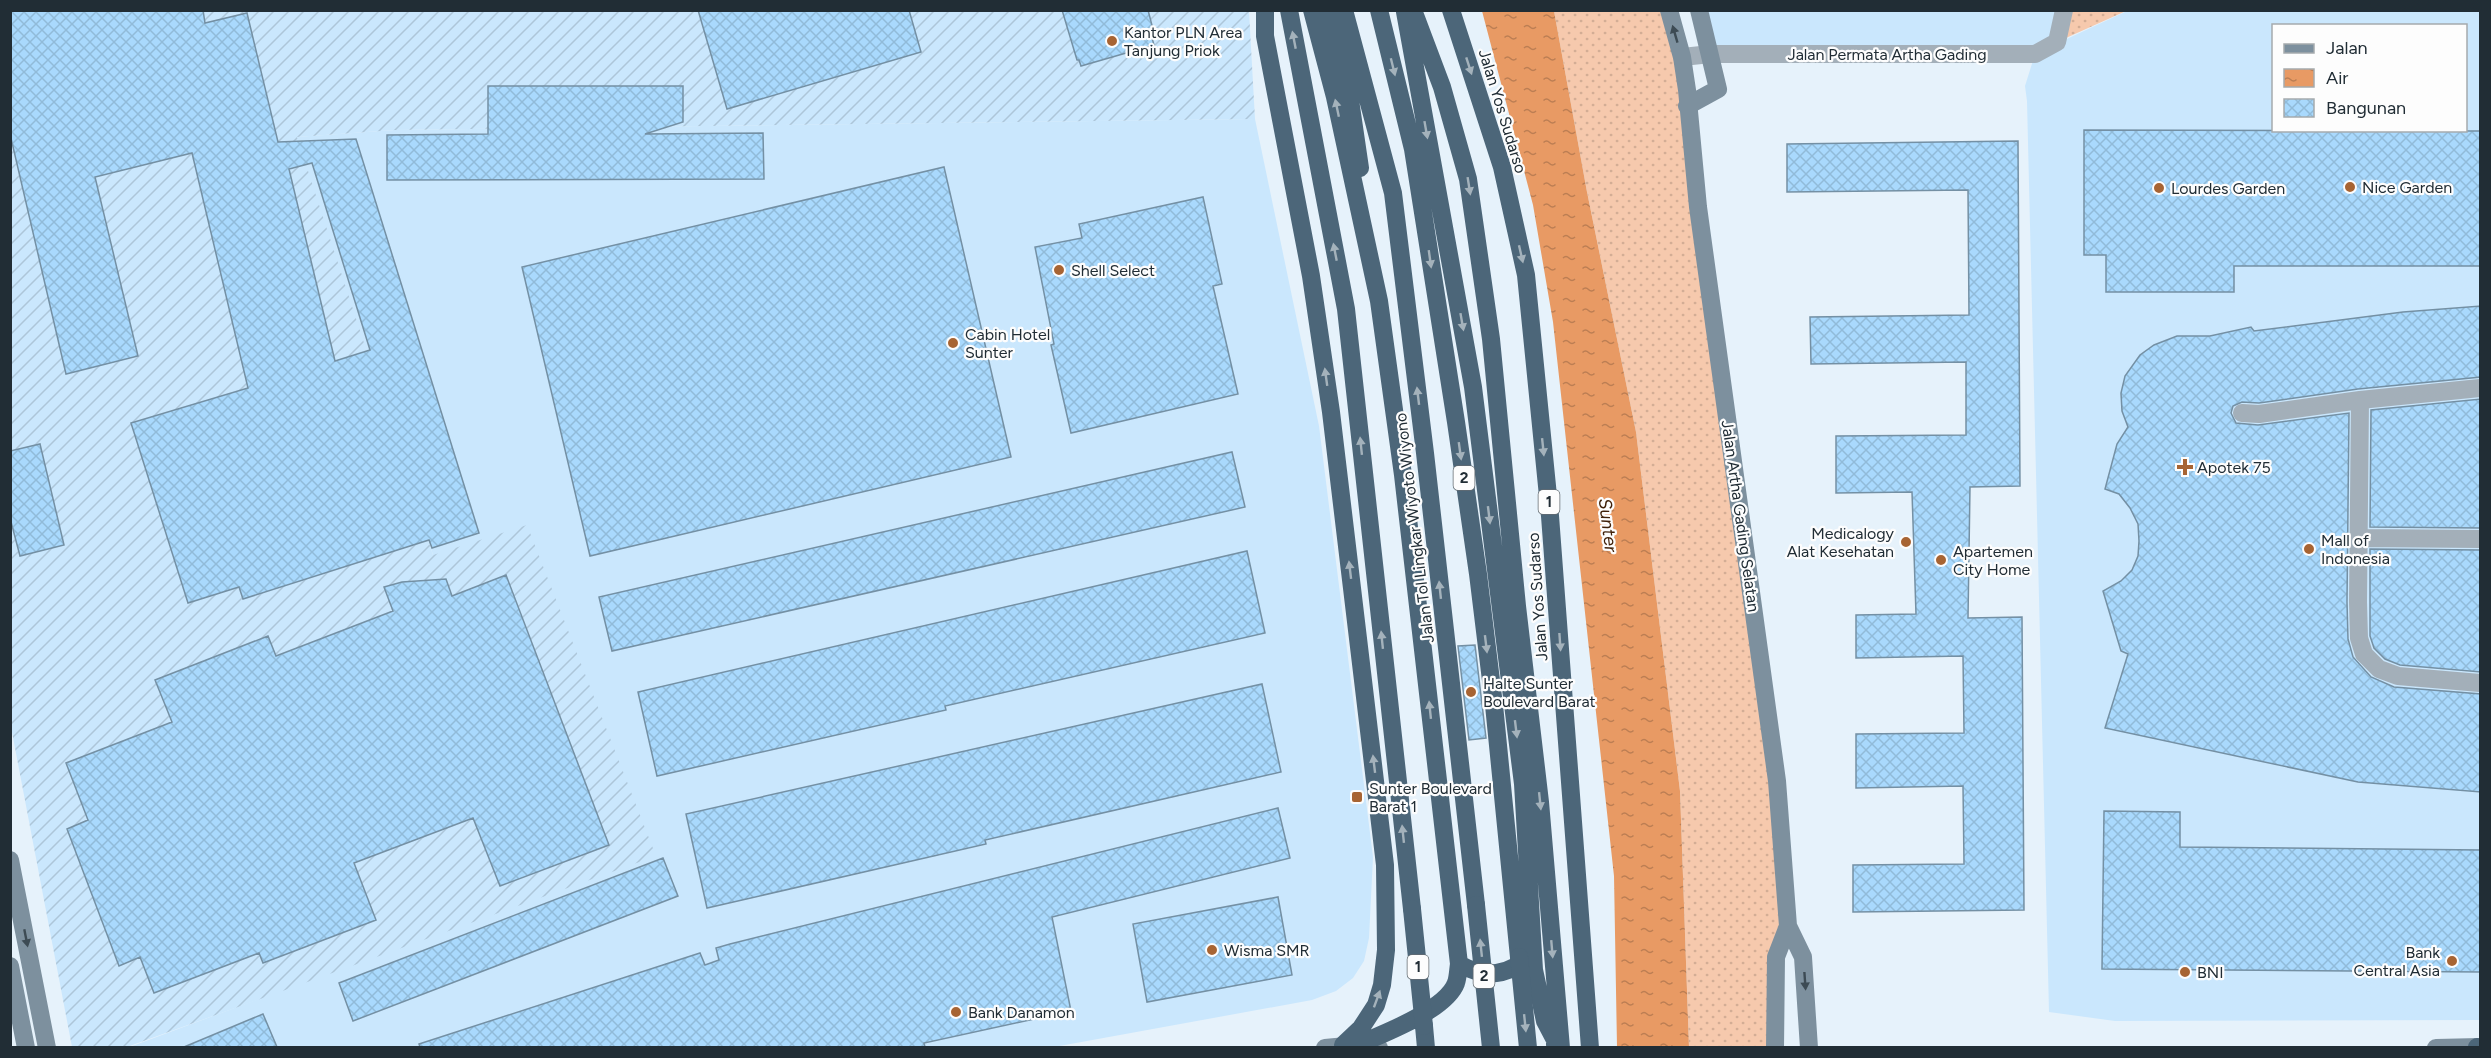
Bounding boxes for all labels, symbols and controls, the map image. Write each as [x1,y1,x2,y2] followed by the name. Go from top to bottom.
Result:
[1124,23,1242,60] place label: Kantor PLN Area Tanjung Priok
[2272,24,2467,132] legend
[1670,25,1680,43] one-way arrow
[1289,30,1298,49] one-way arrow
[1105,34,1119,48] marker: Kantor PLN Area Tanjung Priok
[2326,37,2368,59] text: Jalan
[1787,45,1987,64] street label: Jalan Permata Artha Gading
[1475,47,1530,176] street label: Jalan Yos Sudarso
[1465,57,1475,75] one-way arrow
[1389,58,1399,76] one-way arrow
[2326,67,2348,89] text: Air
[2326,97,2406,119] text: Bangunan
[1332,98,1341,117] one-way arrow
[1422,121,1431,140] one-way arrow
[1465,177,1474,196] one-way arrow
[2362,178,2452,197] place label: Nice Garden
[2171,179,2285,198] place label: Lourdes Garden
[2343,180,2357,194] marker: Nice Garden
[2152,181,2166,195] marker: Lourdes Garden
[1330,242,1339,261] one-way arrow
[1517,245,1527,263] one-way arrow
[1425,249,1434,268] one-way arrow
[1071,261,1155,280] place label: Shell Select
[1052,263,1066,277] marker: Shell Select
[1457,312,1466,331] one-way arrow
[965,325,1050,362] place label: Cabin Hotel Sunter
[946,336,960,350] marker: Cabin Hotel Sunter
[1321,367,1330,386] one-way arrow
[1413,386,1423,405] one-way arrow
[1391,412,1438,644] street label: Jalan Tol Lingkar Wiyoto Wiyono
[1718,419,1763,613] street label: Jalan Artha Gading Selatan
[1356,436,1366,455] one-way arrow
[1538,438,1548,457] one-way arrow
[1456,442,1465,461] one-way arrow
[2197,458,2271,477] place label: Apotek 75
[2178,460,2192,474] marker: Apotek 75
[1454,466,1474,490] road number: 2
[1538,490,1560,514] road number: 1
[1594,497,1622,554] water label: Sunter
[1485,505,1494,524] one-way arrow
[1787,524,1895,561] place label: Medicalogy Alat Kesehatan
[2321,531,2390,568] place label: Mall of Indonesia
[1524,532,1551,662] street label: Jalan Yos Sudarso
[1899,535,1913,549] marker: Medicalogy Alat Kesehatan
[1953,542,2033,579] place label: Apartemen City Home
[2302,542,2316,556] marker: Mall of Indonesia
[1934,553,1948,567] marker: Apartemen City Home
[1345,561,1354,580] one-way arrow
[1436,580,1445,599] one-way arrow
[1377,630,1387,649] one-way arrow
[1555,632,1564,651] one-way arrow
[1482,635,1491,654] one-way arrow
[1483,674,1596,711] place label: Halte Sunter Boulevard Barat
[1464,685,1478,699] marker: Halte Sunter Boulevard Barat
[1425,701,1435,720] one-way arrow
[1512,720,1521,739] one-way arrow
[1370,754,1379,773] one-way arrow
[1369,779,1492,816] place label: Sunter Boulevard Barat 1
[1350,790,1364,804] marker: Sunter Boulevard Barat 1
[1535,792,1545,811] one-way arrow
[1399,824,1408,843] one-way arrow
[22,928,31,947] one-way arrow
[1476,938,1486,957] one-way arrow
[1548,939,1557,958] one-way arrow
[1224,941,1310,960] place label: Wisma SMR
[1205,943,1219,957] marker: Wisma SMR
[2354,943,2440,980] place label: Bank Central Asia
[2445,954,2459,968] marker: Bank Central Asia
[1408,955,1428,979] road number: 1
[2197,963,2224,982] place label: BNI
[1474,964,1494,988] road number: 2
[2178,965,2192,979] marker: BNI
[1800,972,1810,991] one-way arrow
[1373,990,1383,1008] one-way arrow
[968,1003,1075,1022] place label: Bank Danamon
[949,1005,963,1019] marker: Bank Danamon
[1520,1014,1530,1033] one-way arrow

